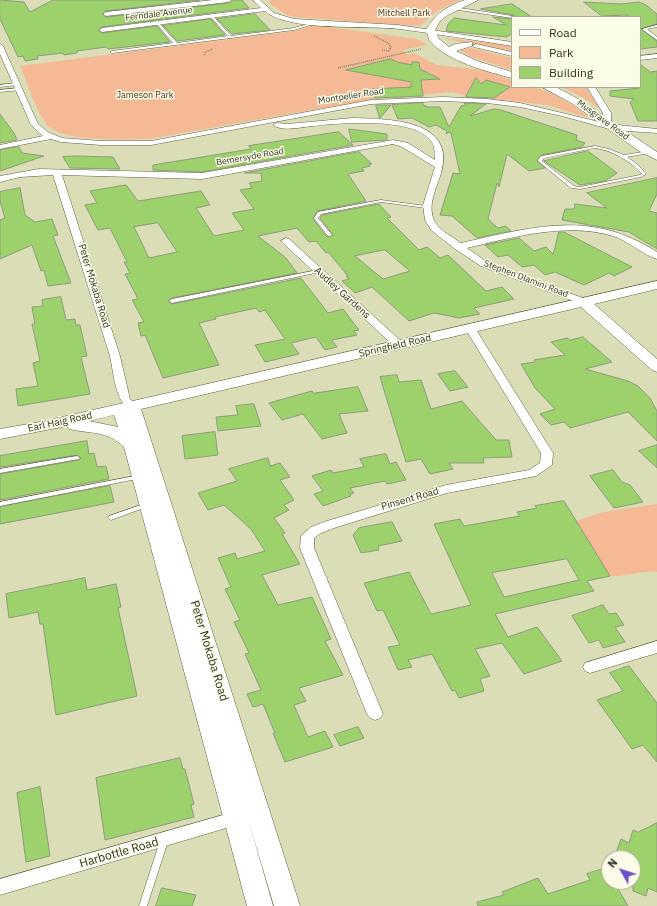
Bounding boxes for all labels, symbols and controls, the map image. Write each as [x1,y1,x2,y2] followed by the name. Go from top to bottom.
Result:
[125,5,193,23] street label: Ferndale Avenue
[378,8,430,18] park label: Mitchell Park
[511,16,641,88] legend
[549,25,577,40] text: Road
[549,45,573,60] text: Park
[549,65,593,80] text: Building
[317,85,385,107] street label: Montpelier Road
[116,90,174,100] park label: Jameson Park
[575,98,631,142] street label: Musgrave Road
[215,146,285,168] street label: Bemersyde Road
[76,243,112,329] street label: Peter Mokaba Road
[482,258,570,300] street label: Stephen Dlamini Road
[312,265,372,321] street label: Audley Gardens
[358,332,432,360] street label: Springfield Road
[27,409,93,435] street label: Earl Haig Road
[380,485,440,513] street label: Pinsent Road
[187,599,231,703] street label: Peter Mokaba Road
[78,835,160,871] street label: Harbottle Road
[601,850,641,890] north arrow
[605,856,620,871] text: N

